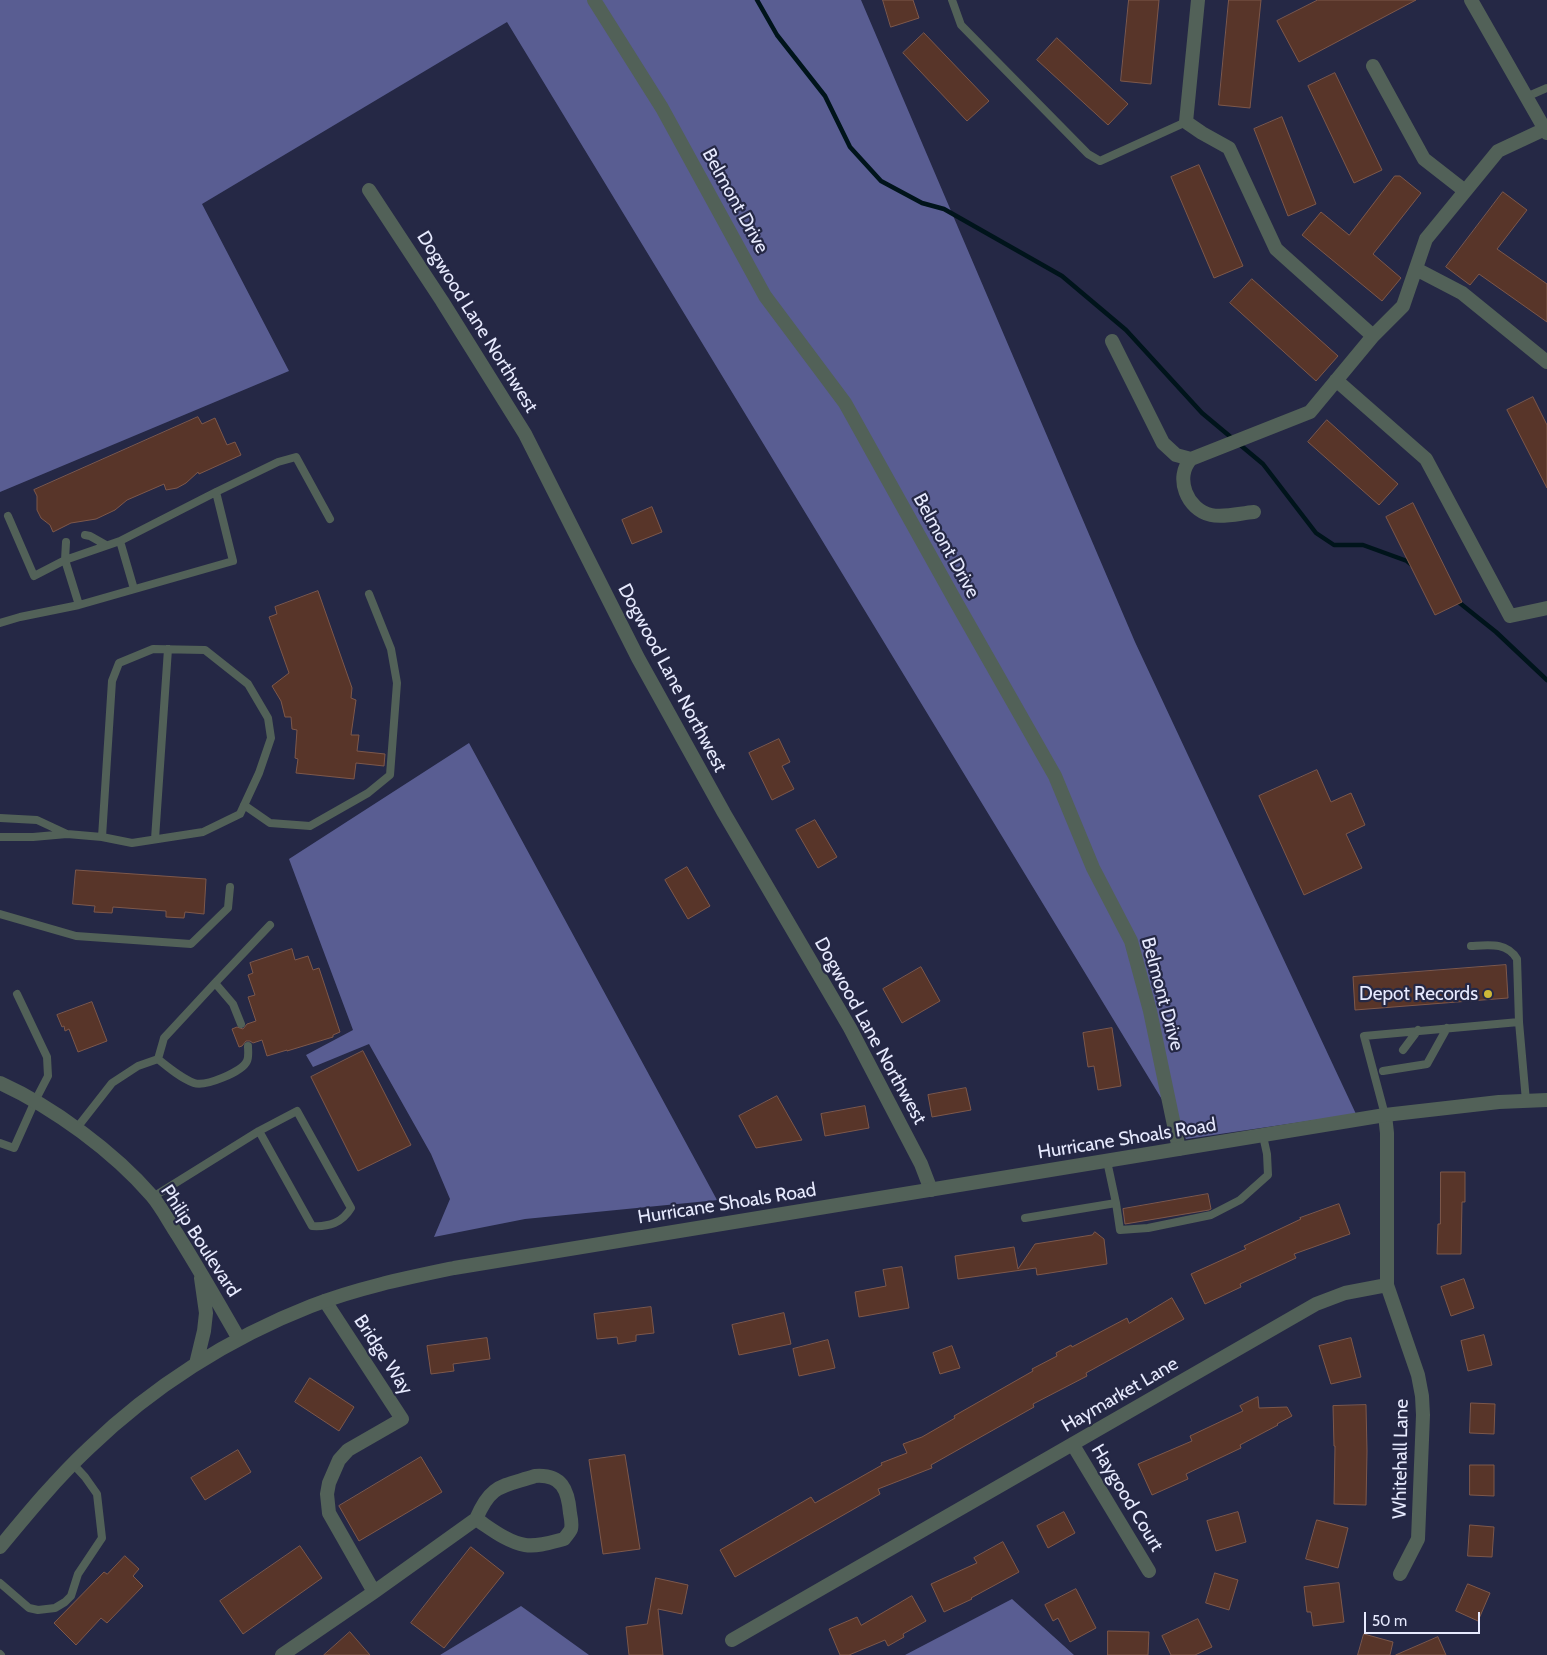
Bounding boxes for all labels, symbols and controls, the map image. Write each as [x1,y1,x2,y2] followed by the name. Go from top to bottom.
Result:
[697,145,773,257] street label: Belmont Drive
[412,227,542,417] street label: Dogwood Lane Northwest
[908,490,984,602] street label: Belmont Drive
[613,580,731,776] street label: Dogwood Lane Northwest
[809,934,931,1128] street label: Dogwood Lane Northwest
[1136,935,1188,1053] street label: Belmont Drive
[1359,983,1478,1005] place label: Depot Records
[1482,988,1494,1000] marker: Depot Records
[1036,1114,1218,1164] street label: Hurricane Shoals Road
[636,1179,818,1229] street label: Hurricane Shoals Road
[155,1181,245,1301] street label: Philip Boulevard
[349,1311,417,1399] street label: Bridge Way
[1058,1352,1182,1438] street label: Haymarket Lane
[1389,1399,1413,1519] street label: Whitehall Lane
[1086,1440,1168,1556] street label: Haygood Court
[1367,1602,1483,1634] scale bar
[1372,1612,1407,1630] text: 50 m

